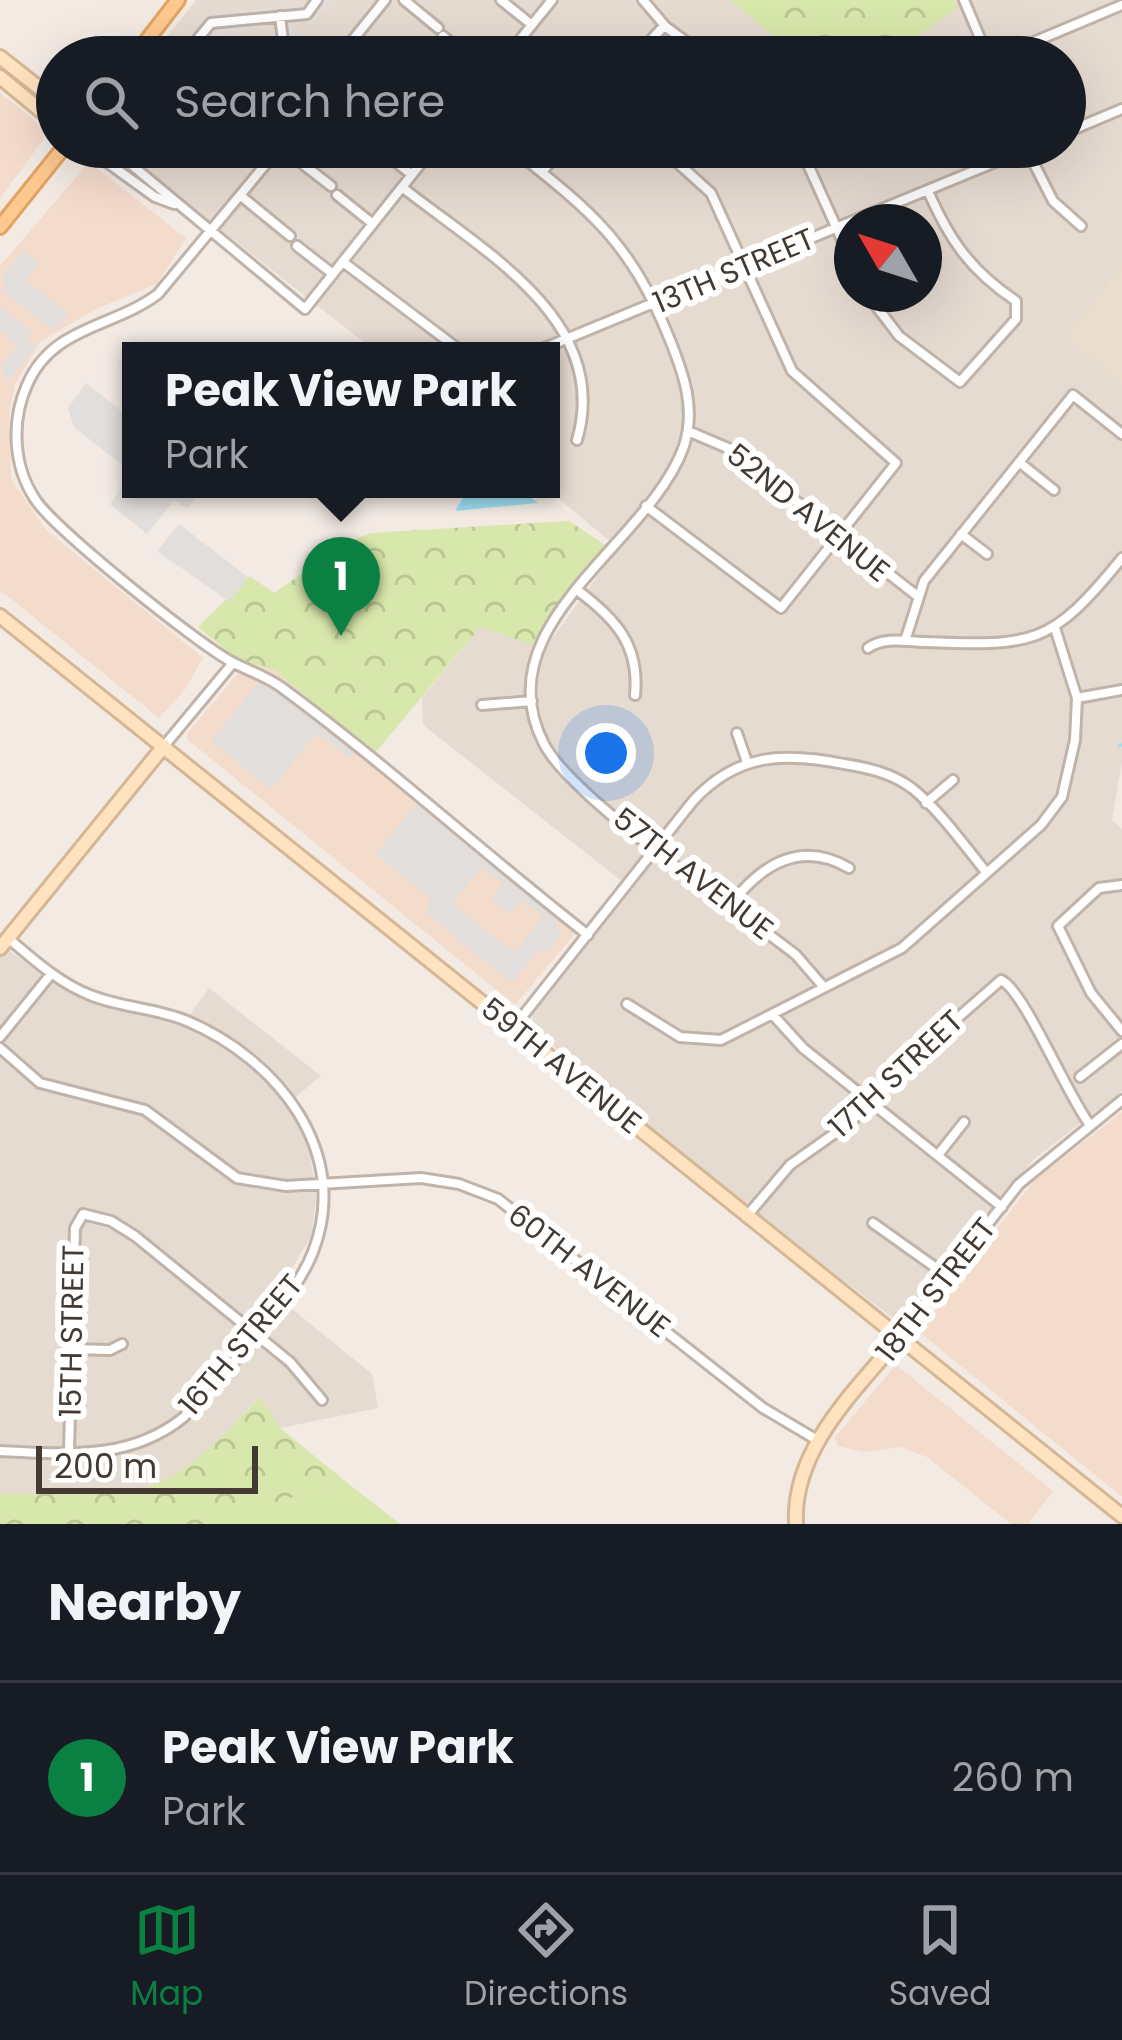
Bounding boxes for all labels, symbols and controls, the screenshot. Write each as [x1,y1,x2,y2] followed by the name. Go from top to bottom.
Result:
[36,36,1086,168] search box
[78,69,144,135] icon: search
[174,70,445,133] text: Search here
[834,204,942,312] north arrow
[647,217,821,324] street label: 13TH STREET
[122,342,560,498] popup
[165,359,517,422] text: Peak View Park
[165,427,249,482] text: Park
[717,433,899,592] street label: 52ND AVENUE
[302,537,380,636] pin: 1
[576,723,636,783] your location
[604,797,783,950] street label: 57TH AVENUE
[472,987,651,1144] street label: 59TH AVENUE
[819,1000,973,1147] street label: 17TH STREET
[499,1193,680,1348] street label: 60TH AVENUE
[866,1208,1006,1371] street label: 18TH STREET
[48,1244,95,1418] street label: 15TH STREET
[169,1265,313,1425] street label: 16TH STREET
[36,1440,258,1493] scale bar
[54,1443,157,1490] text: 200 m
[48,1566,241,1638] text: Nearby
[162,1716,514,1779] text: Peak View Park
[80,1750,94,1805] text: 1
[952,1750,1074,1805] text: 260 m
[162,1784,246,1839] text: Park
[130,1897,203,2019] tab: Map
[464,1897,628,2019] tab: Directions
[889,1897,992,2019] tab: Saved

